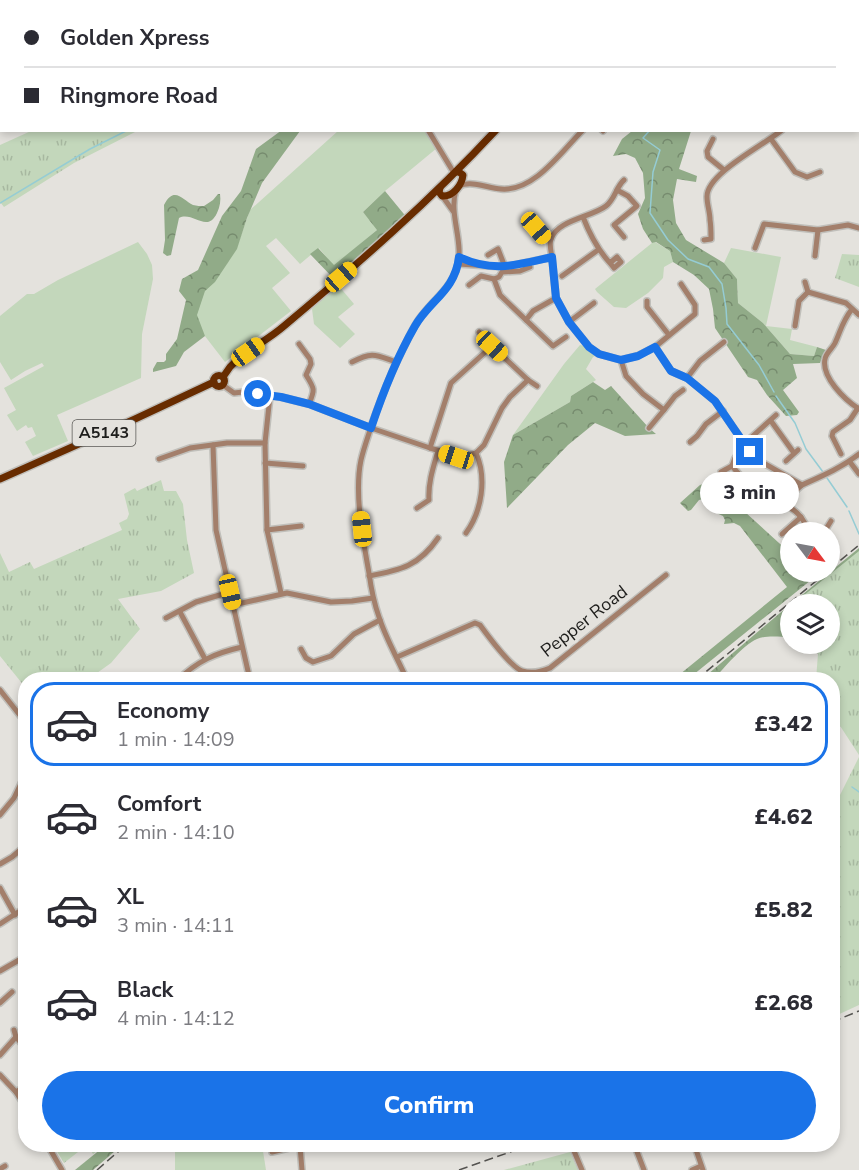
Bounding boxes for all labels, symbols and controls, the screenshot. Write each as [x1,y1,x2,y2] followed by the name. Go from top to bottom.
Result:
[60,23,210,53] text: Golden Xpress
[60,81,218,111] text: Ringmore Road
[517,209,555,247] car
[322,258,360,296] car
[473,327,511,365] car
[228,334,268,370] car
[244,380,271,407] route start
[72,420,136,446] road number: A5143
[736,438,763,465] route end
[436,443,476,471] car
[700,473,800,515] callout: 3 min
[723,479,776,506] text: 3 min
[351,510,373,548] car
[780,522,840,582] north arrow
[780,522,840,654] map controls
[217,572,243,612] car
[536,580,632,662] street label: Pepper Road
[780,594,840,654] button: layers
[117,696,209,726] text: Economy
[45,697,99,751] icon: car
[754,709,813,739] text: £3.42
[117,726,235,753] text: 1 min · 14:09
[117,789,201,819] text: Comfort
[45,790,99,844] icon: car
[754,802,813,832] text: £4.62
[117,819,235,846] text: 2 min · 14:10
[117,882,144,912] text: XL
[45,883,99,937] icon: car
[754,895,813,925] text: £5.82
[117,912,235,939] text: 3 min · 14:11
[117,975,173,1005] text: Black
[45,976,99,1030] icon: car
[754,988,813,1018] text: £2.68
[117,1005,235,1032] text: 4 min · 14:12
[42,1071,816,1140] button: Confirm

